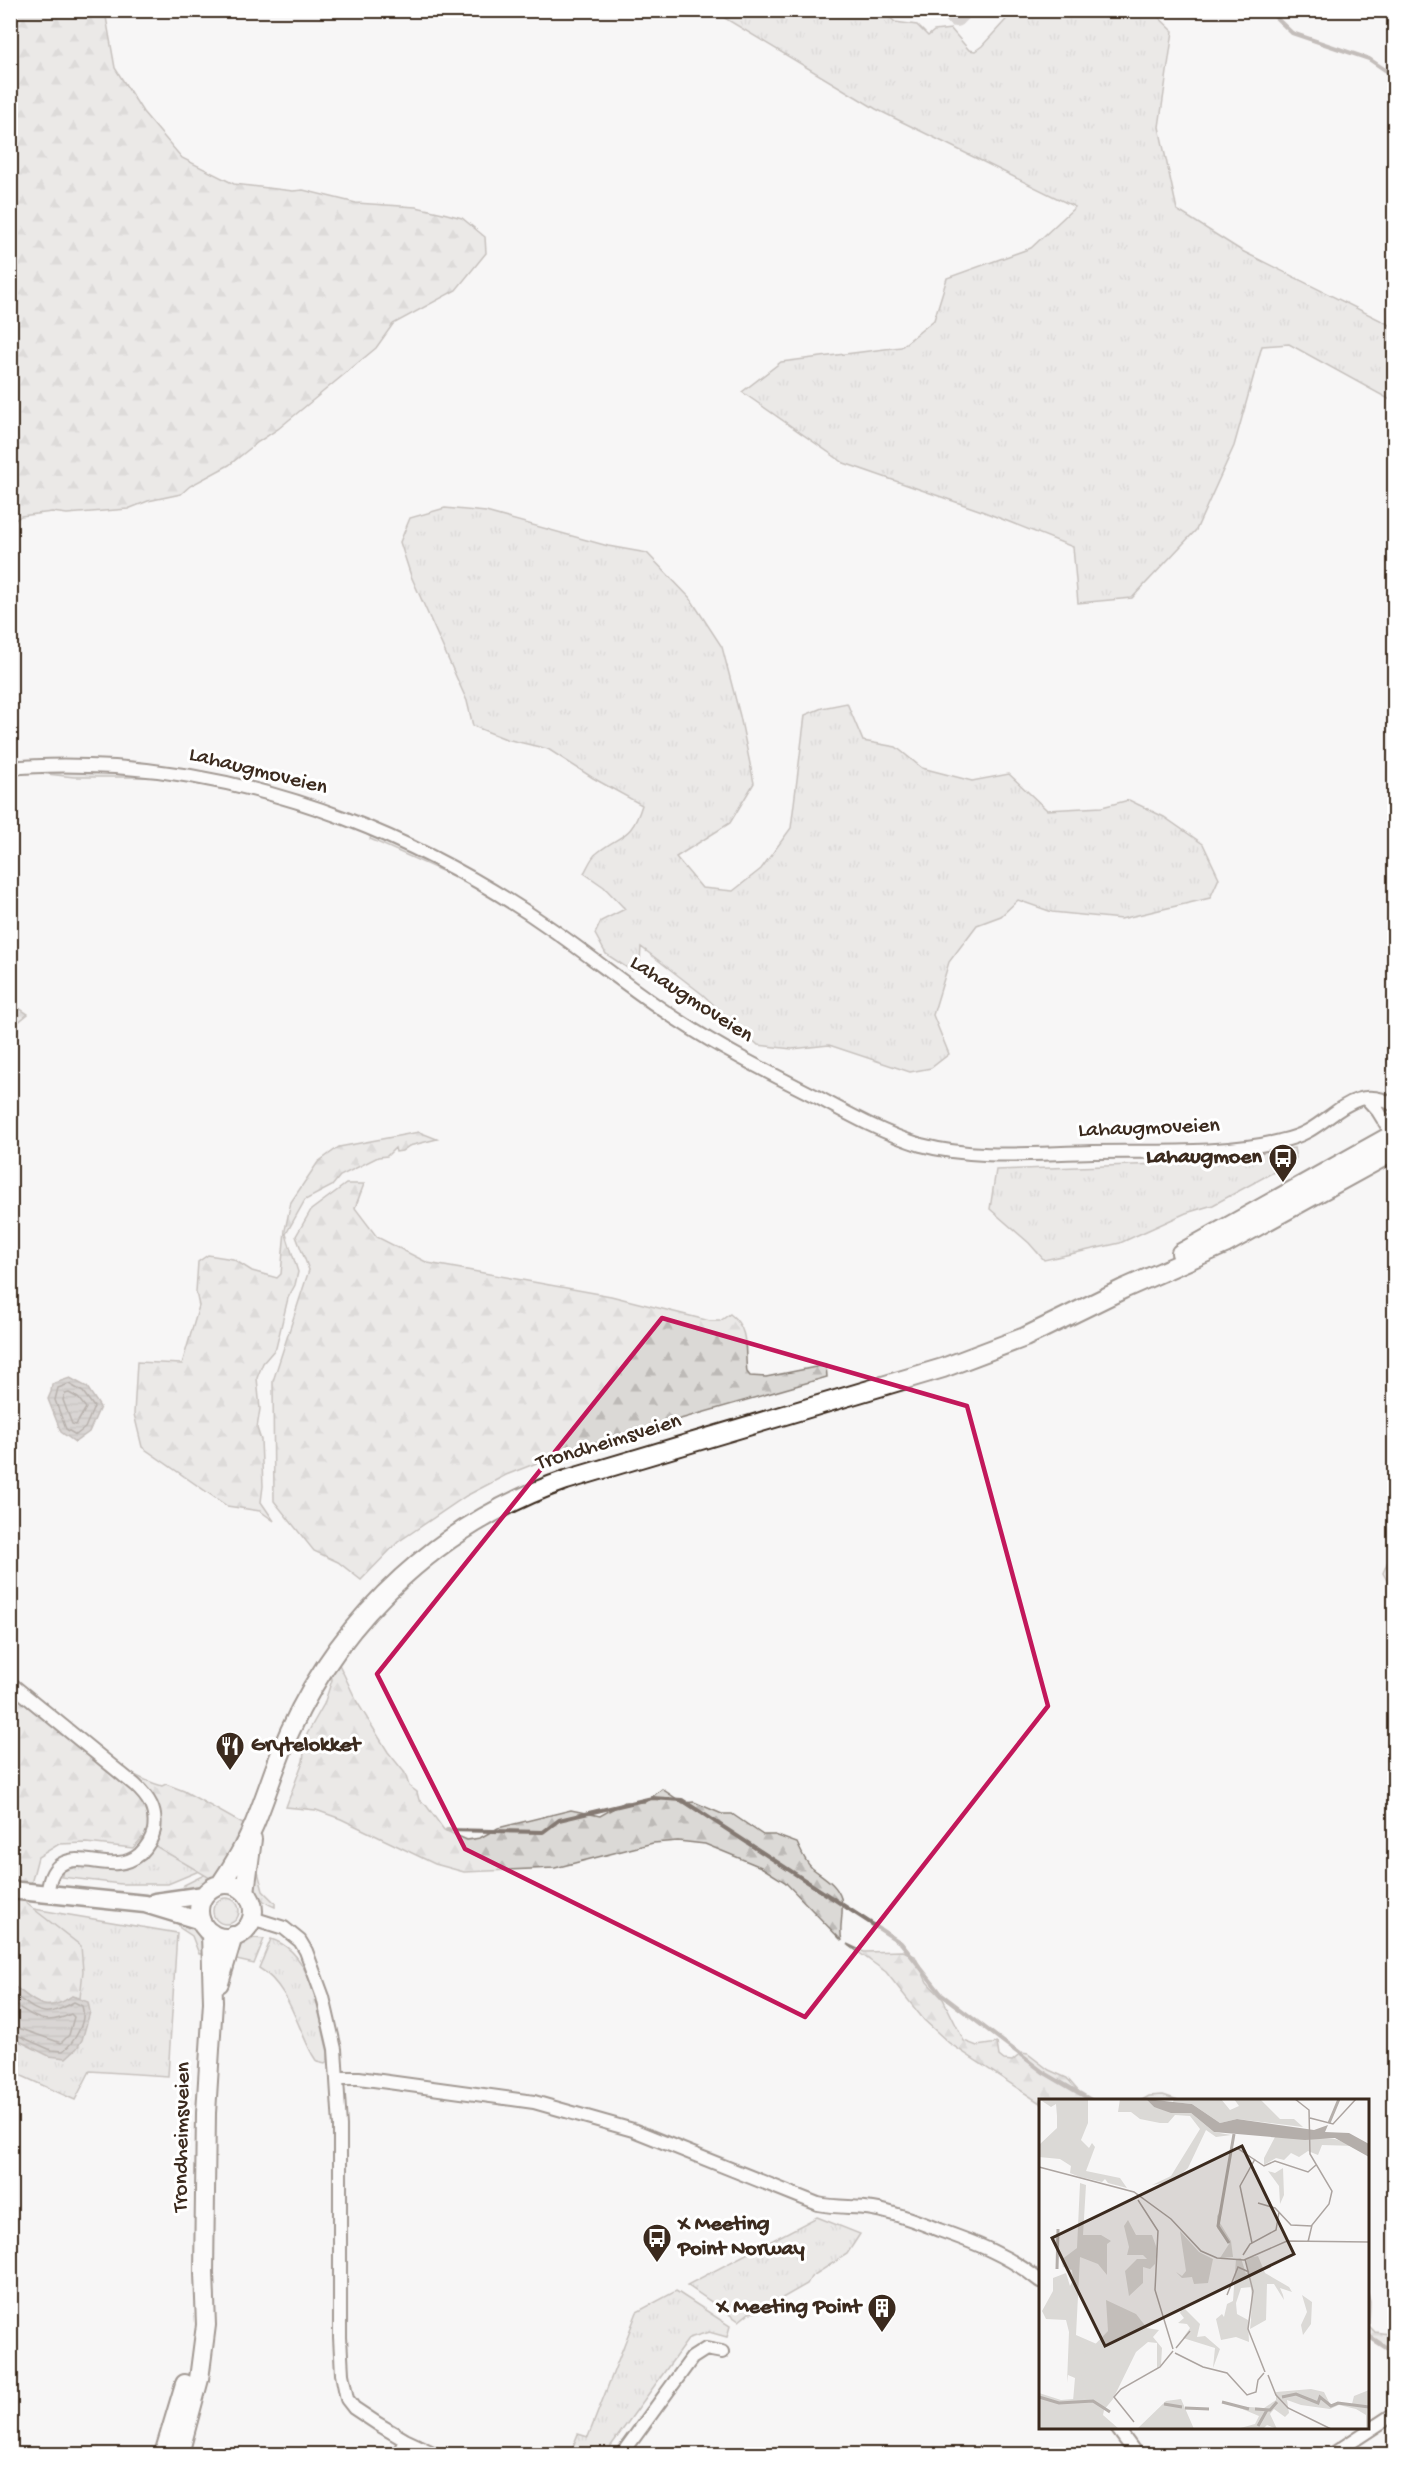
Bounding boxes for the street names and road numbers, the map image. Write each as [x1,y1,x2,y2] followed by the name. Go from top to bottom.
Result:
[186,742,330,802] street label: Lahaugmoveien
[624,950,758,1050] street label: Lahaugmoveien
[1078,1114,1221,1144] street label: Lahaugmoveien
[531,1408,685,1478] street label: Trondheimsveien
[169,2061,197,2214] street label: Trondheimsveien

